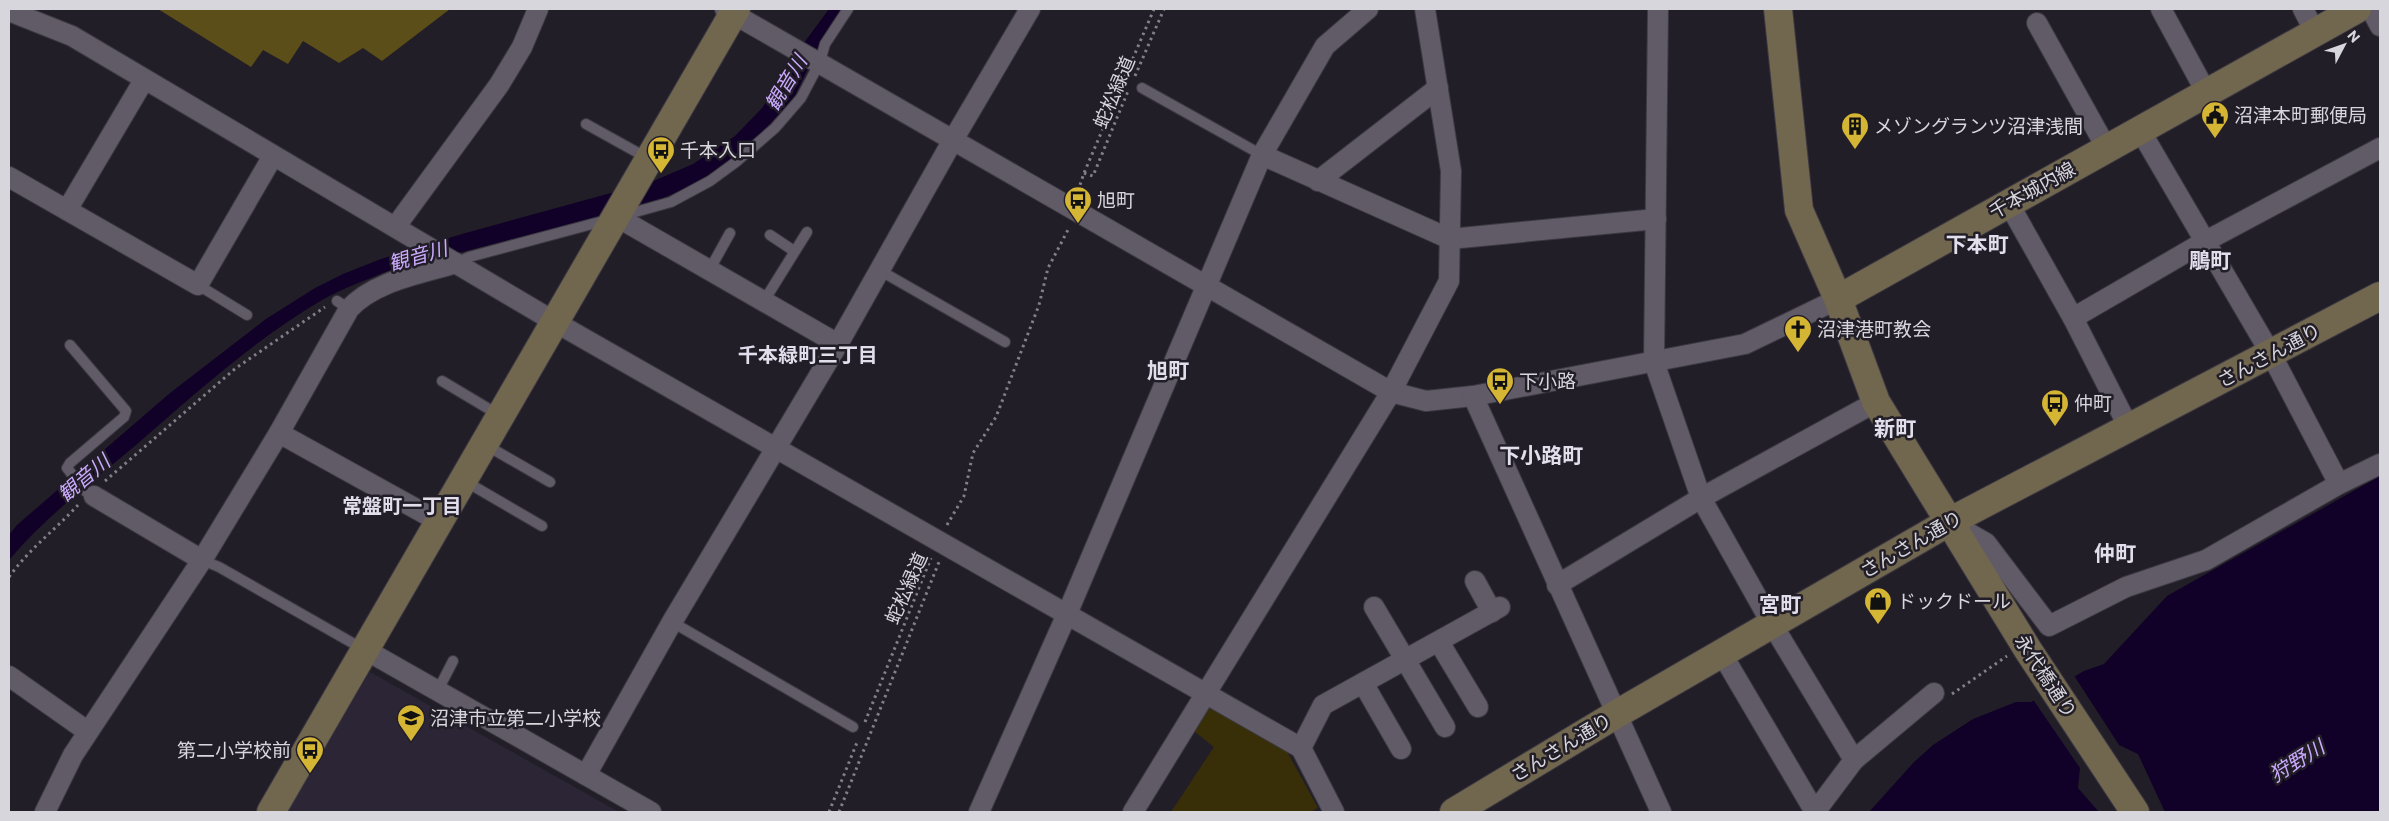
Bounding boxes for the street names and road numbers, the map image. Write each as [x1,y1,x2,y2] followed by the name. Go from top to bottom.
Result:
[1088,52,1139,131] street label: 蛇松緑道
[1985,156,2079,223] street label: 千本城内線
[2213,318,2324,391] street label: さんさん通り
[1856,505,1966,582] street label: さんさん通り
[880,548,932,627] street label: 蛇松緑道
[2011,630,2082,722] street label: 永代橋通り
[1506,707,1616,786] street label: さんさん通り

